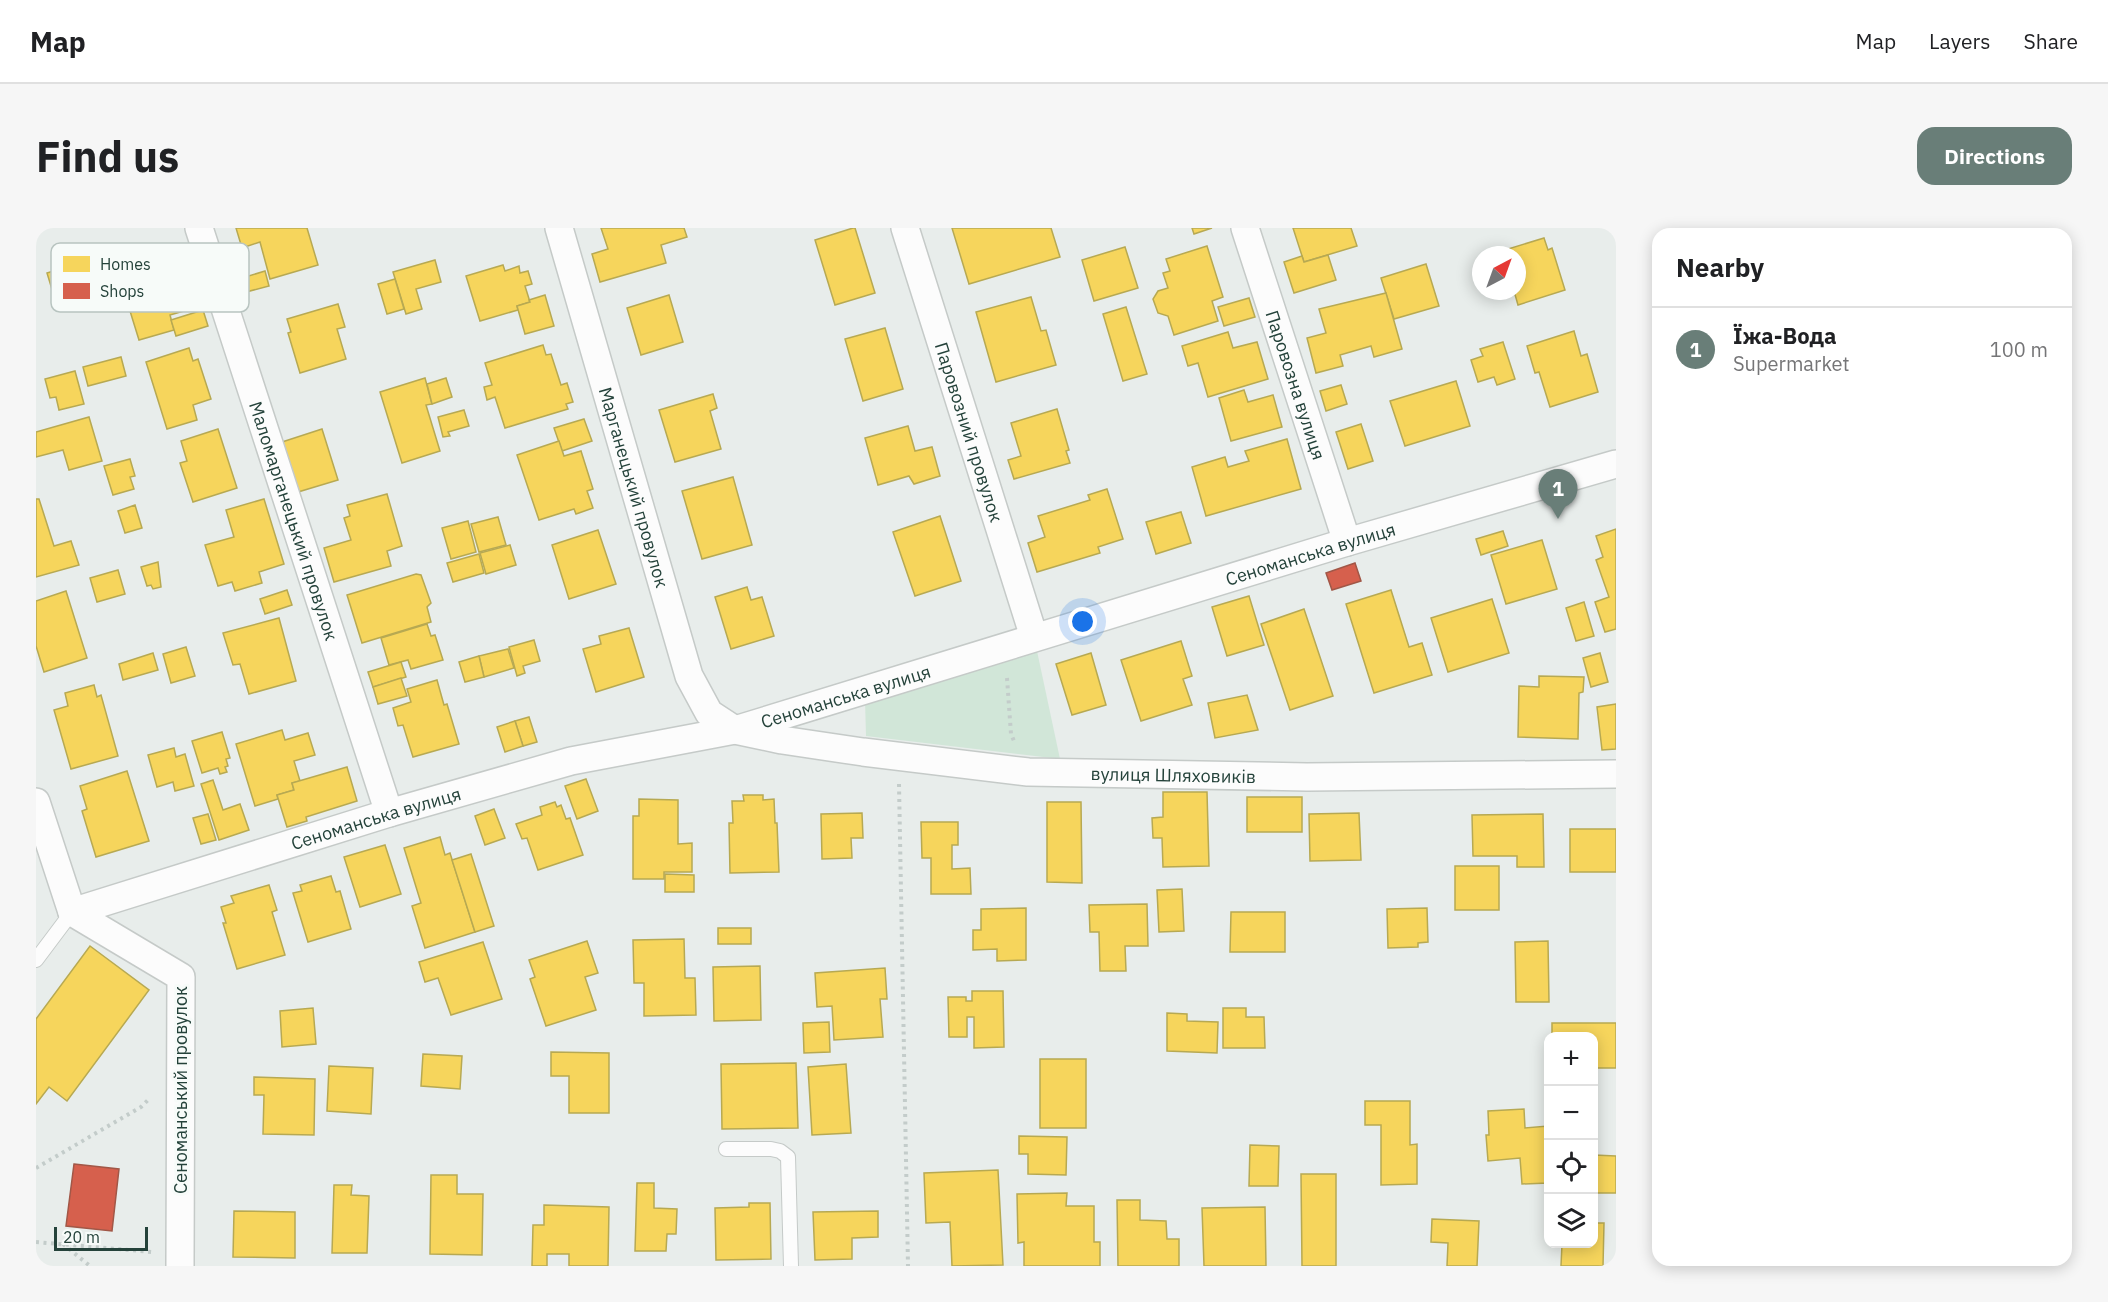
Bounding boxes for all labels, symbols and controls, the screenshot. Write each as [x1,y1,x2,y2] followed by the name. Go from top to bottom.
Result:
[30,23,86,60] text: Map
[1856,27,1896,55] text: Map
[1929,27,1991,55] text: Layers
[2024,27,2078,55] text: Share
[1917,127,2072,185] button: Directions
[36,129,179,184] text: Find us
[51,243,249,312] legend
[1472,246,1526,300] north arrow
[1676,250,1764,284] text: Nearby
[100,254,151,274] text: Homes
[100,281,144,301] text: Shops
[1261,307,1331,463] street label: Паровозна вулиця
[1733,321,1837,350] text: Їжа-Вода
[1690,336,1702,363] text: 1
[1990,336,2048,363] text: 100 m
[930,339,1009,525] street label: Паровозний провулок
[1733,350,1850,377] text: Supermarket
[594,384,674,590] street label: Марганецький провулок
[245,398,344,644] street label: Маломарганецький провулок
[1538,470,1577,519] pin: 1
[1223,517,1398,590] street label: Сеноманська вулиця
[1068,607,1097,636] your location
[758,659,933,733] street label: Сеноманська вулиця
[1090,762,1256,788] street label: вулиця Шляховиків
[288,782,463,854] street label: Сеноманська вулиця
[169,986,192,1194] street label: Сеноманський провулок
[1544,1032,1598,1248] map controls
[1544,1032,1598,1086] button: +
[1544,1086,1598,1140] button: −
[1544,1140,1598,1194] button: locate
[1544,1194,1598,1248] button: layers
[54,1224,148,1252] scale bar
[63,1227,100,1247] text: 20 m

